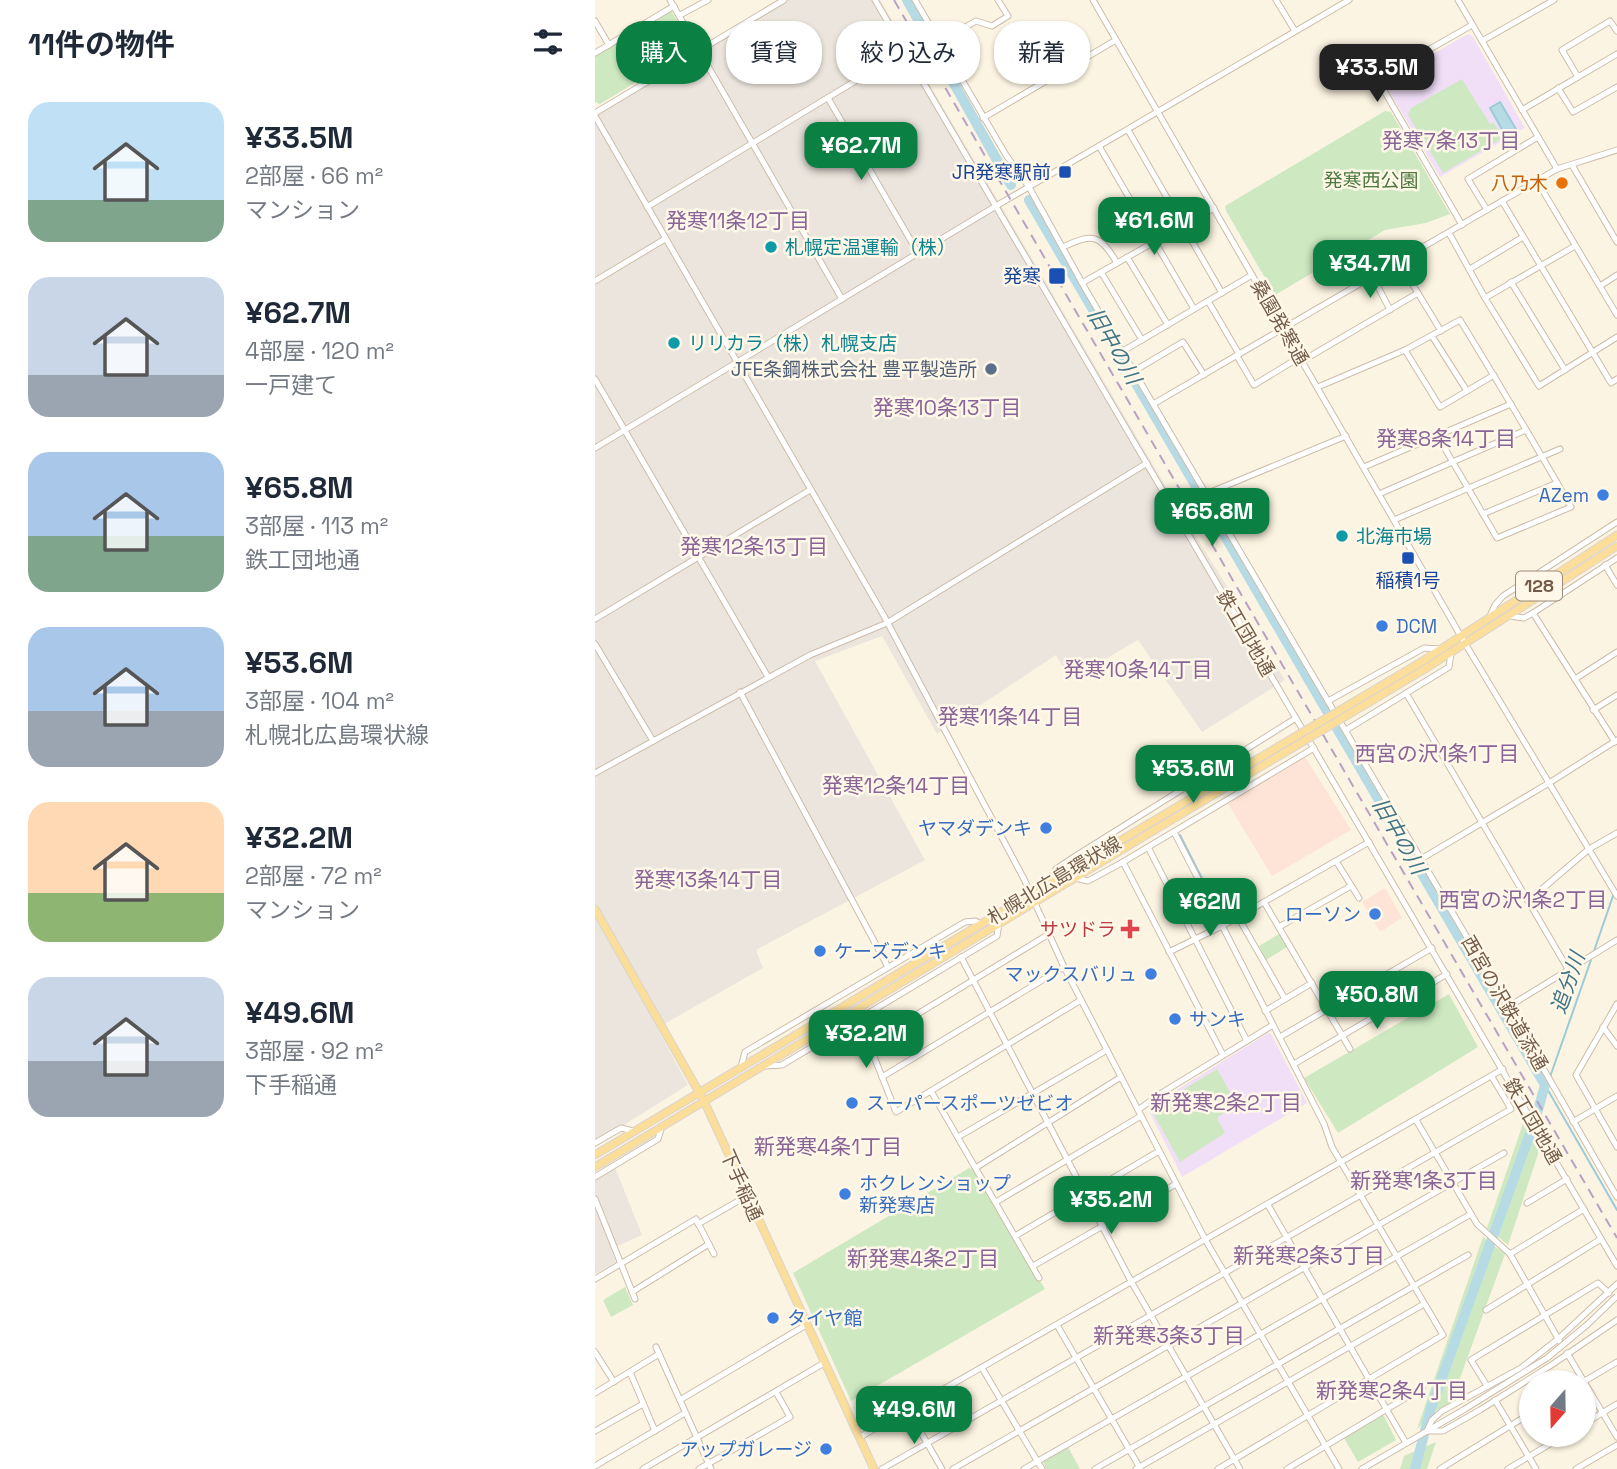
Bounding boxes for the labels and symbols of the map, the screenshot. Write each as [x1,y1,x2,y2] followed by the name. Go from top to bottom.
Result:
[1320,44,1434,104] pin: ¥33.5M
[804,122,918,182] pin: ¥62.7M
[1382,127,1520,154] district label: 発寒7条13丁目
[952,160,1051,185] place label: JR発寒駅前
[1057,164,1073,180] marker: JR発寒駅前
[1323,168,1419,193] park label: 発寒西公園
[1491,171,1548,196] place label: 八乃木
[1554,175,1570,191] marker: 八乃木
[1097,198,1211,257] pin: ¥61.6M
[666,207,810,234] district label: 発寒11条12丁目
[785,235,956,260] place label: 札幌定温運輸（株）
[763,239,779,255] marker: 札幌定温運輸（株）
[1313,240,1427,300] pin: ¥34.7M
[1003,264,1041,289] place label: 発寒
[1047,266,1067,286] marker: 発寒
[1245,275,1314,370] street label: 桑園発寒通
[1082,303,1148,391] water label: 旧中の川
[688,331,897,356] place label: リリカラ（株）札幌支店
[666,335,682,351] marker: リリカラ（株）札幌支店
[731,357,977,382] place label: JFE条鋼株式会社 豊平製造所
[983,361,999,377] marker: JFE条鋼株式会社 豊平製造所
[873,394,1021,421] district label: 発寒10条13丁目
[1376,425,1516,452] district label: 発寒8条14丁目
[1539,483,1589,508] place label: AZem
[1595,487,1611,503] marker: AZem
[1155,489,1269,548] pin: ¥65.8M
[1356,524,1432,549] place label: 北海市場
[1334,528,1350,544] marker: 北海市場
[680,533,828,560] district label: 発寒12条13丁目
[1400,550,1416,566] marker: 稲積1号
[1376,568,1440,593] place label: 稲積1号
[1516,572,1562,600] road number: 128
[1211,586,1280,681] street label: 鉄工団地通
[1396,614,1437,639] place label: DCM
[1374,618,1390,634] marker: DCM
[1063,656,1213,683] district label: 発寒10条14丁目
[938,703,1082,730] district label: 発寒11条14丁目
[1355,740,1519,767] district label: 西宮の沢1条1丁目
[1136,746,1250,805] pin: ¥53.6M
[822,772,970,799] district label: 発寒12条14丁目
[1367,793,1433,881] water label: 旧中の川
[918,816,1032,841] place label: ヤマダデンキ
[1038,820,1054,836] marker: ヤマダデンキ
[983,831,1126,930] street label: 札幌北広島環状線
[634,866,782,893] district label: 発寒13条14丁目
[1169,878,1251,938] pin: ¥62M
[1439,886,1607,913] district label: 西宮の沢1条2丁目
[1285,902,1361,927] place label: ローソン
[1367,906,1383,922] marker: ローソン
[1040,917,1116,942] place label: サツドラ
[1122,921,1138,937] marker: サツドラ
[1456,931,1553,1075] street label: 西宮の沢鉄道添通
[834,939,947,964] place label: ケーズデンキ
[812,943,828,959] marker: ケーズデンキ
[1545,947,1591,1017] water label: 追分川
[1005,962,1137,987] place label: マックスバリュ
[1143,966,1159,982] marker: マックスバリュ
[1320,972,1434,1031] pin: ¥50.8M
[1189,1007,1246,1032] place label: サンキ
[809,1010,923,1070] pin: ¥32.2M
[1167,1011,1183,1027] marker: サンキ
[1498,1074,1567,1169] street label: 鉄工団地通
[1150,1089,1302,1116] district label: 新発寒2条2丁目
[866,1091,1073,1116] place label: スーパースポーツゼビオ
[844,1095,860,1111] marker: スーパースポーツゼビオ
[754,1133,902,1160] district label: 新発寒4条1丁目
[715,1145,768,1225] street label: 下手稲通
[1350,1167,1498,1194] district label: 新発寒1条3丁目
[859,1171,1011,1218] place label: ホクレンショップ 新発寒店
[1054,1176,1168,1236] pin: ¥35.2M
[837,1186,853,1202] marker: ホクレンショップ 新発寒店
[1233,1242,1385,1269] district label: 新発寒2条3丁目
[847,1245,999,1272] district label: 新発寒4条2丁目
[787,1306,862,1331] place label: タイヤ館
[765,1310,781,1326] marker: タイヤ館
[1093,1322,1245,1349] district label: 新発寒3条3丁目
[1519,1370,1596,1447] north arrow
[1316,1377,1468,1404] district label: 新発寒2条4丁目
[857,1386,971,1446] pin: ¥49.6M
[679,1437,812,1462] place label: アップガレージ
[818,1441,834,1457] marker: アップガレージ

